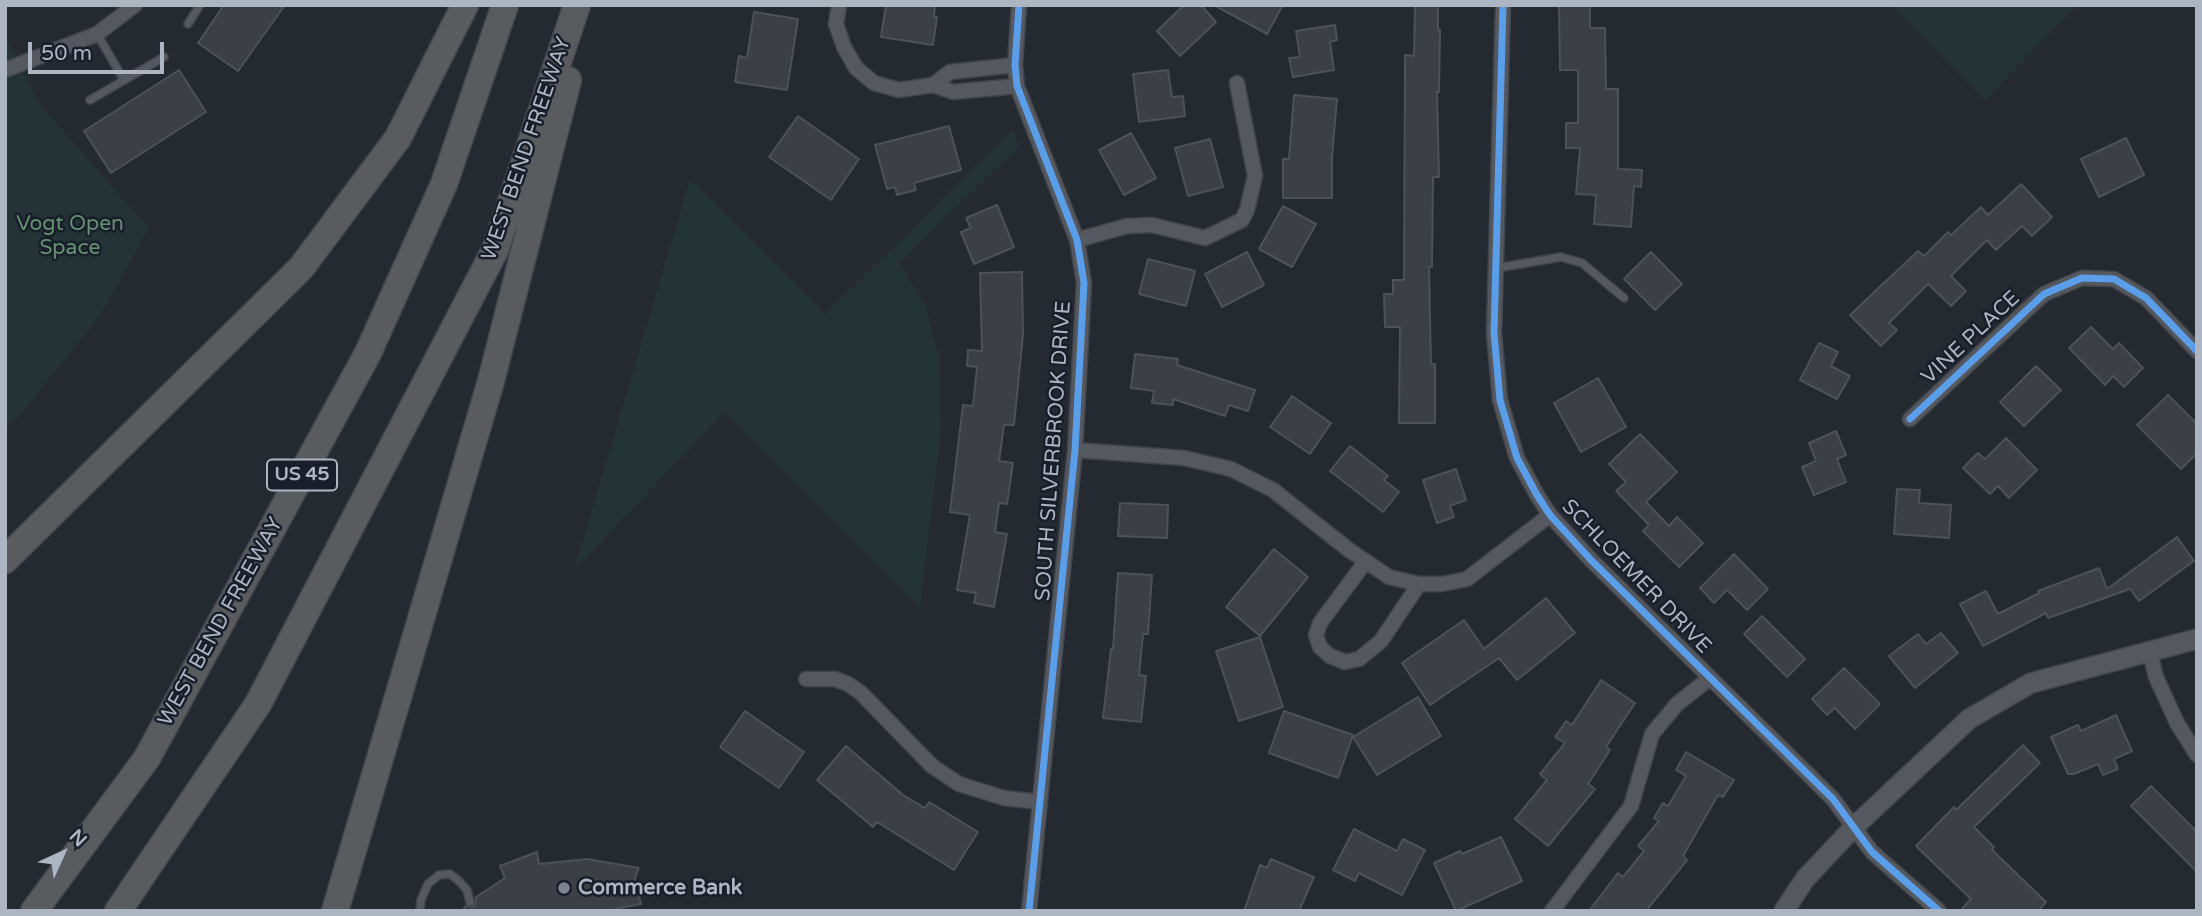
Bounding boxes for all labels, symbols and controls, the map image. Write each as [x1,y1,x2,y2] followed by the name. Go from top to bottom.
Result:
[32,28,168,72] scale bar
[477,34,577,264] street label: WEST BEND FREEWAY
[41,41,92,66] text: 50 m
[16,211,124,261] park label: Vogt Open Space
[1917,286,2025,390] street label: VINE PLACE
[1031,300,1077,602] street label: SOUTH SILVERBROOK DRIVE
[267,460,337,490] road number: US 45
[1556,495,1716,659] street label: SCHLOEMER DRIVE
[153,513,289,731] street label: WEST BEND FREEWAY
[28,818,98,888] north arrow
[65,825,91,851] text: N
[578,875,742,901] place label: Commerce Bank
[556,880,572,896] marker: Commerce Bank

